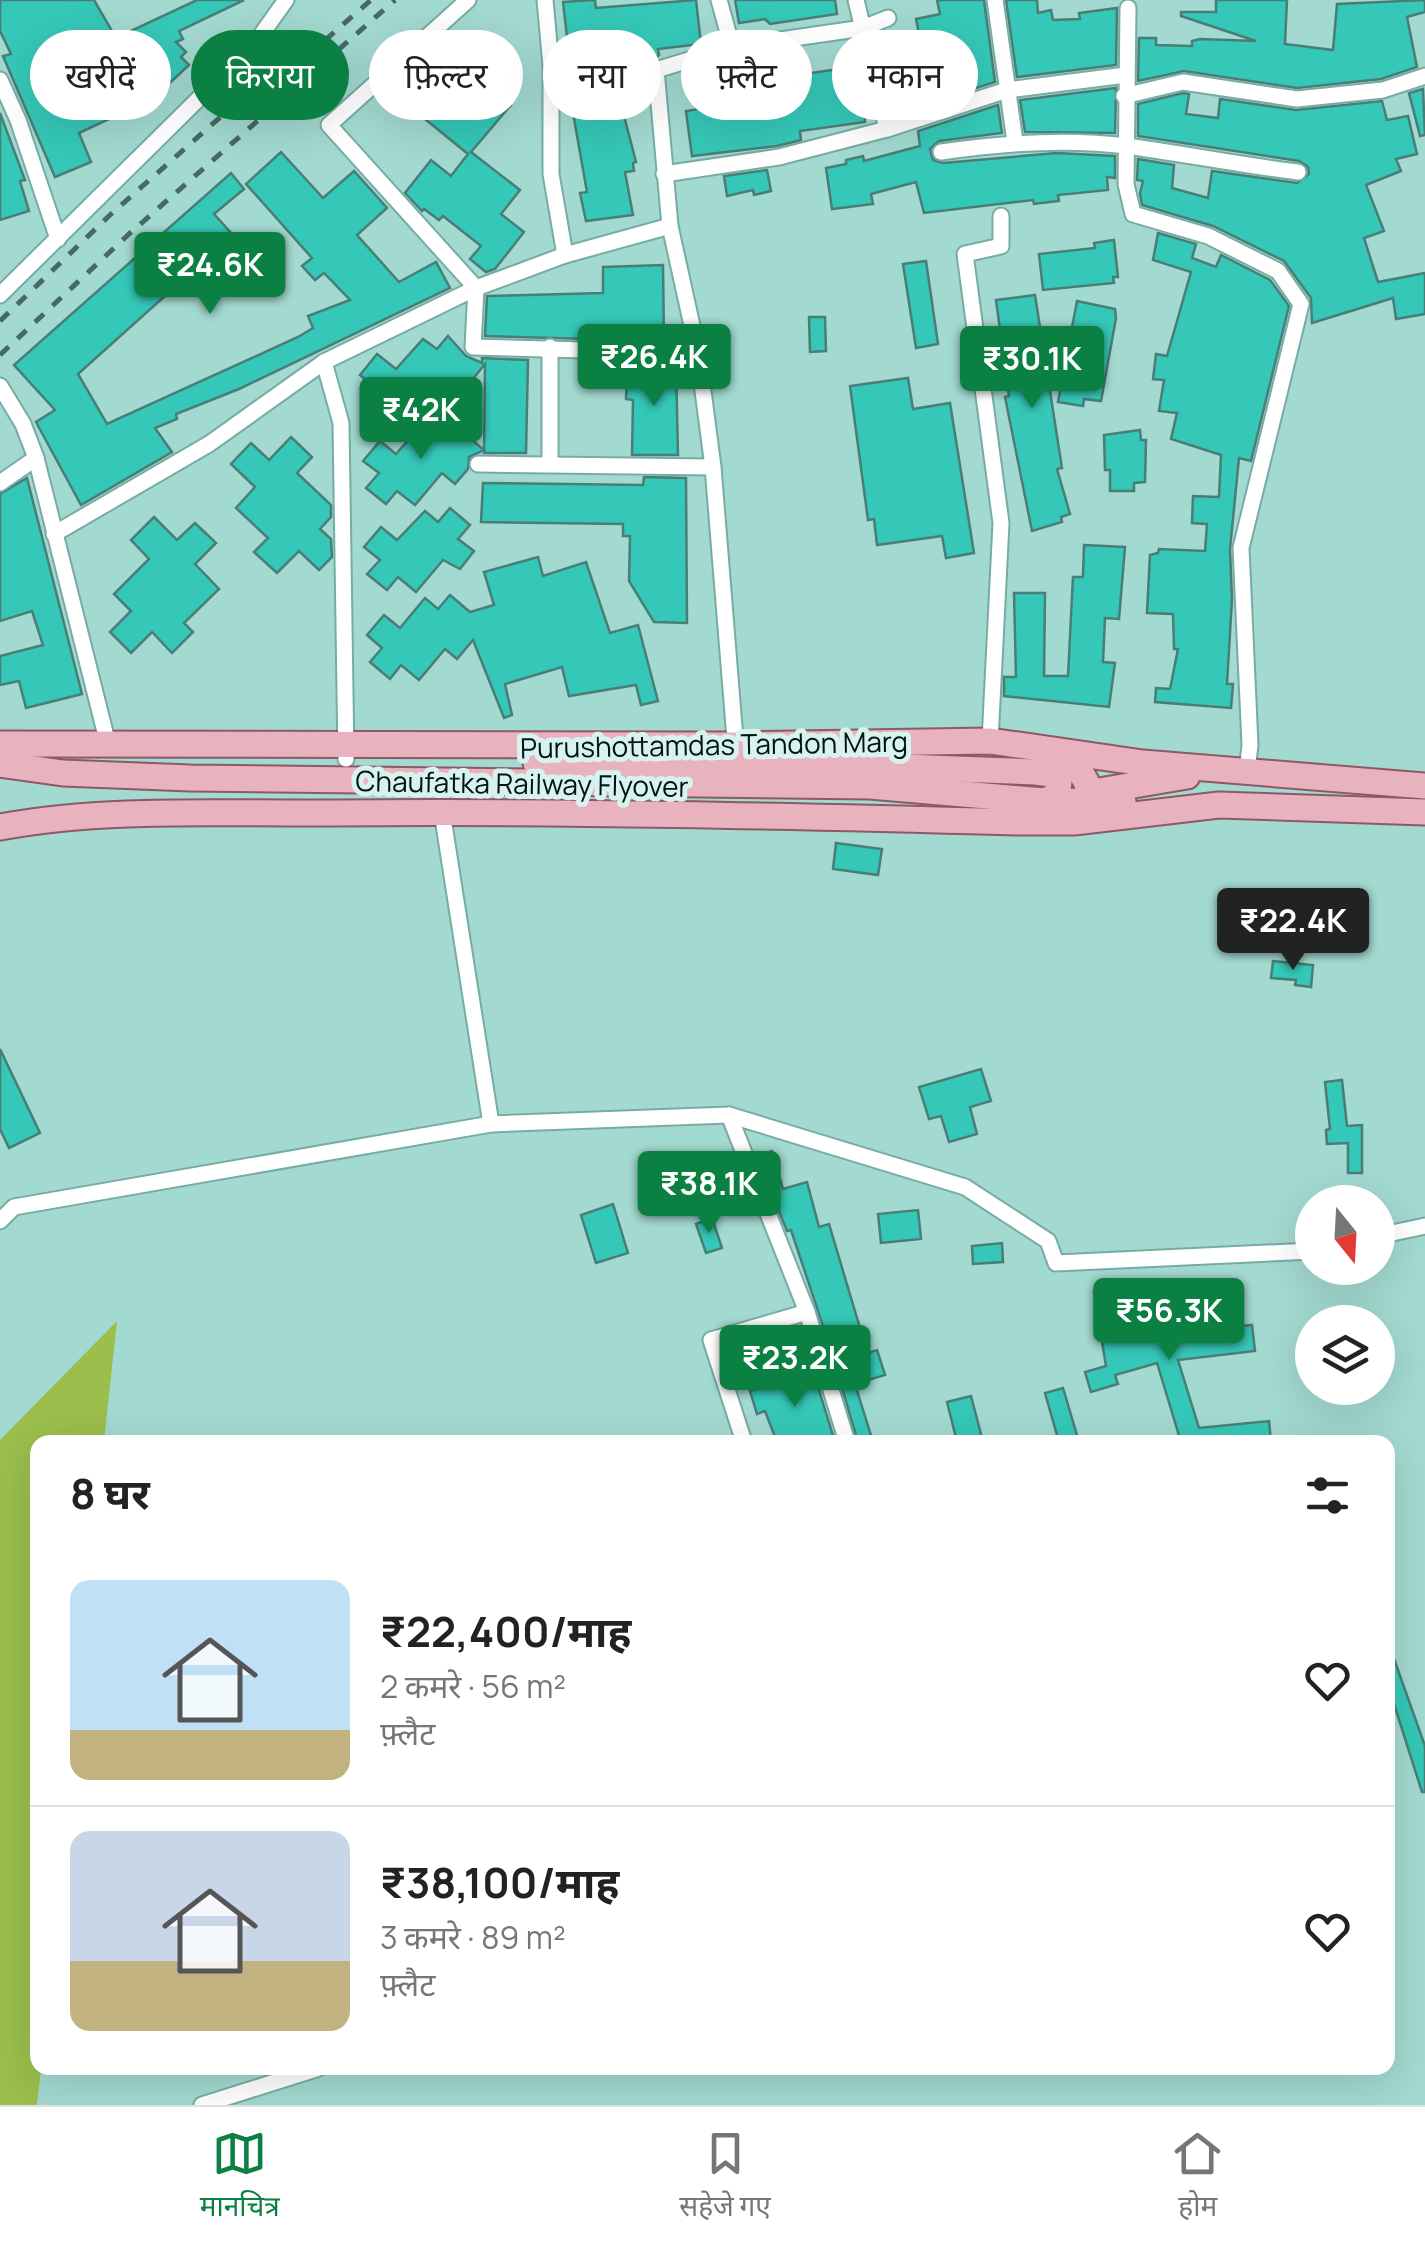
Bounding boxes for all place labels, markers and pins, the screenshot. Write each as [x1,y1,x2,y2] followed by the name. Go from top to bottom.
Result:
[129,232,291,317] pin: ₹24.6K
[573,324,735,409] pin: ₹26.4K
[951,326,1113,411] pin: ₹30.1K
[362,377,480,462] pin: ₹42K
[1212,888,1374,973] pin: ₹22.4K
[628,1151,790,1236] pin: ₹38.1K
[1088,1278,1250,1363] pin: ₹56.3K
[714,1325,876,1410] pin: ₹23.2K

